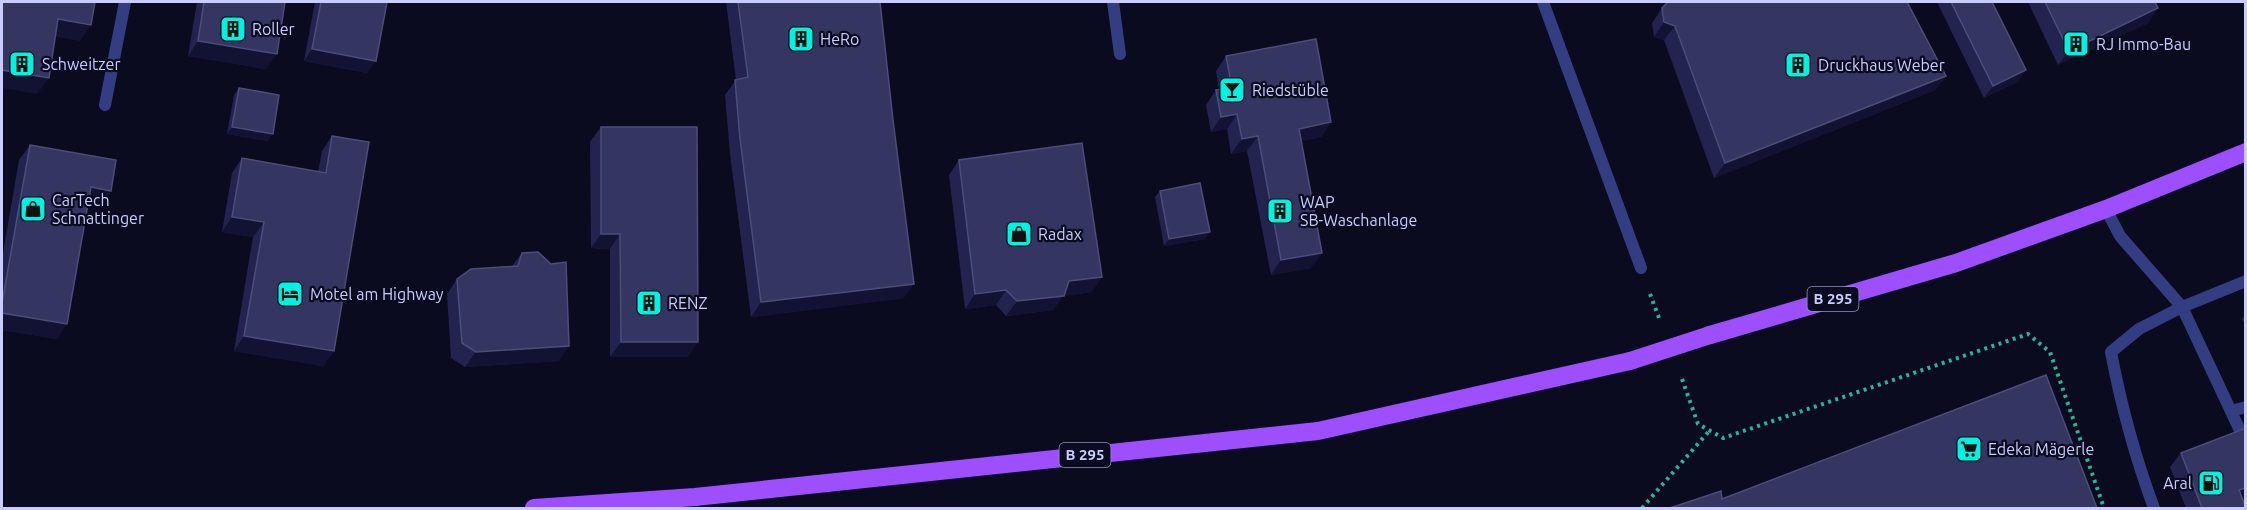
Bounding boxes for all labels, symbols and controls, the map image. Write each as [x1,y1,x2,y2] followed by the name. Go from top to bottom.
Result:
[218,14,248,44] building icon: Roller
[252,20,295,38] place label: Roller
[786,24,816,54] building icon: HeRo
[2061,29,2091,59] building icon: RJ Immo-Bau
[820,30,859,48] place label: HeRo
[2096,35,2191,53] place label: RJ Immo-Bau
[7,49,37,79] building icon: Schweitzer
[1783,50,1813,80] building icon: Druckhaus Weber
[42,55,120,73] place label: Schweitzer
[1818,56,1945,74] place label: Druckhaus Weber
[1217,75,1247,105] bar icon: Riedstüble
[1252,81,1329,99] place label: Riedstüble
[52,191,144,227] place label: CarTech Schnattinger
[1300,193,1417,229] place label: WAP SB-Waschanlage
[18,194,48,224] shop icon: CarTech Schnattinger
[1265,196,1295,226] building icon: WAP SB-Waschanlage
[1004,219,1034,249] shop icon: Radax
[1038,225,1082,243] place label: Radax
[275,279,305,309] hotel icon: Motel am Highway
[310,285,444,303] place label: Motel am Highway
[1808,287,1858,311] road number: B 295
[634,288,664,318] building icon: RENZ
[668,294,707,312] place label: RENZ
[1954,434,1984,464] supermarket icon: Edeka Mägerle
[1988,440,2094,458] place label: Edeka Mägerle
[1060,443,1110,467] road number: B 295
[2196,468,2226,498] fuel station icon: Aral
[2163,474,2192,492] place label: Aral

